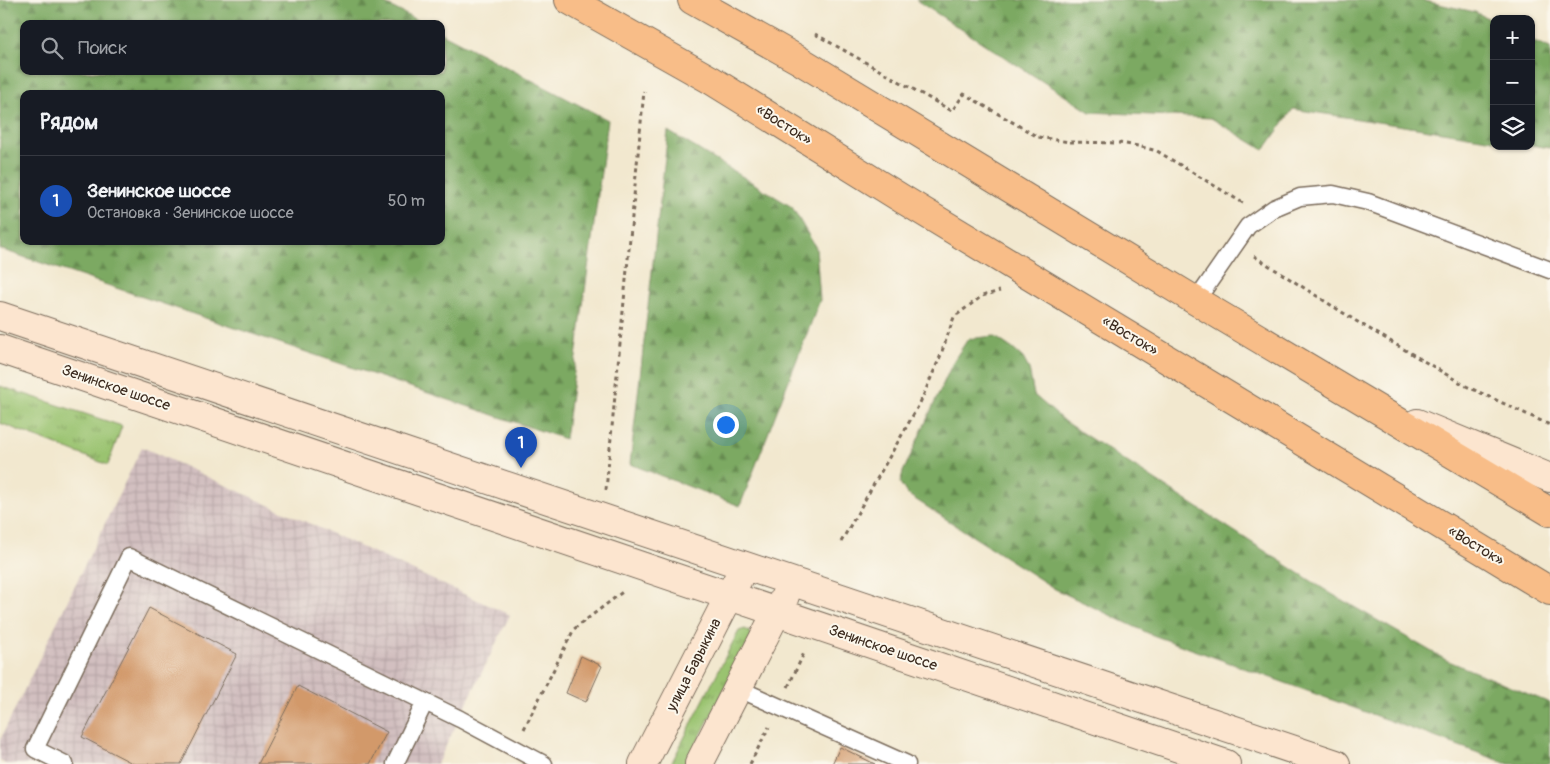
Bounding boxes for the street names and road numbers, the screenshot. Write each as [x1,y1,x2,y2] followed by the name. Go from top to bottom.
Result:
[753,100,816,150] street label: «Восток»
[1098,312,1162,360] street label: «Восток»
[59,361,173,416] street label: Зенинское шоссе
[1444,522,1508,570] street label: «Восток»
[662,615,726,716] street label: улица Барыкина
[826,621,940,676] street label: Зенинское шоссе

